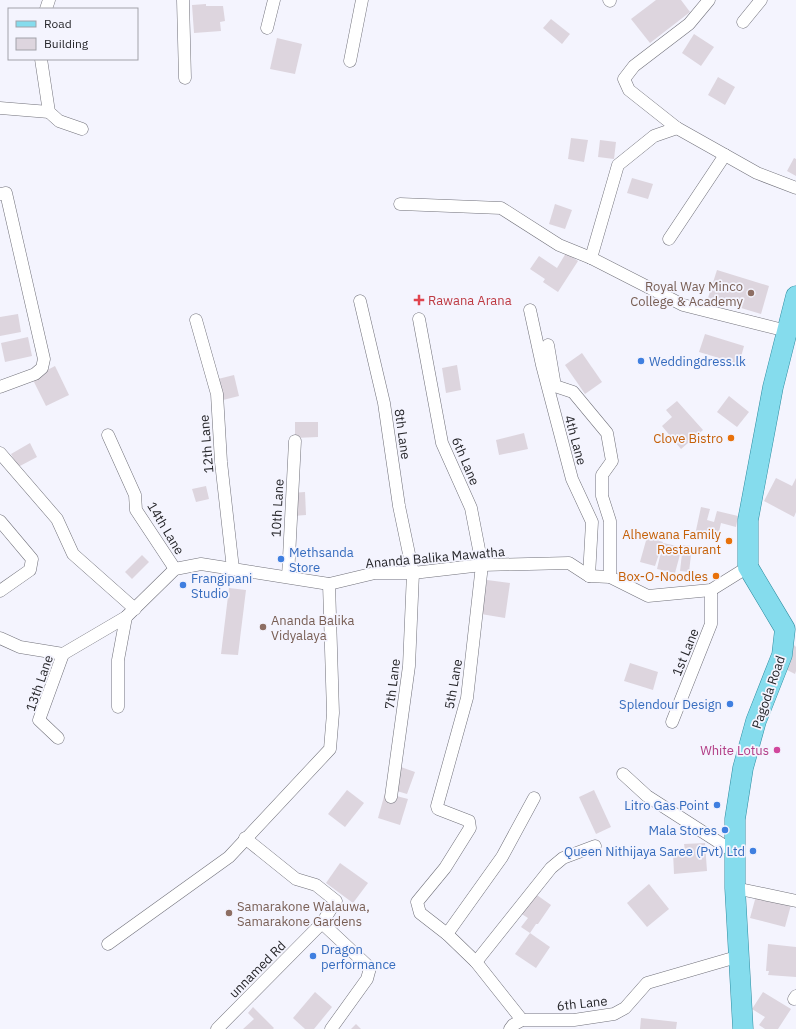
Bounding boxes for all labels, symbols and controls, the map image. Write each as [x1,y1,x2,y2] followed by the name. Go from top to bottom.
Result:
[8,8,138,60] legend
[44,16,72,31] text: Road
[44,36,89,51] text: Building
[630,278,744,310] place label: Royal Way Minco College & Academy
[746,288,756,298] marker: Royal Way Minco College & Academy
[428,292,512,309] place label: Rawana Arana
[413,294,425,306] marker: Rawana Arana
[649,353,746,370] place label: Weddingdress.lk
[636,356,646,366] marker: Weddingdress.lk
[391,408,414,460] street label: 8th Lane
[561,413,590,467] street label: 4th Lane
[195,414,218,474] street label: 12th Lane
[653,430,723,447] place label: Clove Bistro
[726,433,736,443] marker: Clove Bistro
[448,435,483,488] street label: 6th Lane
[267,478,288,538] street label: 10th Lane
[143,499,188,558] street label: 14th Lane
[622,526,722,558] place label: Alhewana Family Restaurant
[724,536,734,546] marker: Alhewana Family Restaurant
[365,543,505,572] street label: Ananda Balika Mawatha
[289,544,354,576] place label: Methsanda Store
[276,554,286,564] marker: Methsanda Store
[618,568,708,585] place label: Box-O-Noodles
[191,570,252,602] place label: Frangipani Studio
[711,571,721,581] marker: Box-O-Noodles
[178,580,188,590] marker: Frangipani Studio
[271,612,355,644] place label: Ananda Balika Vidyalaya
[258,622,268,632] marker: Ananda Balika Vidyalaya
[668,626,703,678] street label: 1st Lane
[22,653,57,714] street label: 13th Lane
[748,653,789,731] street label: Pagoda Road
[381,658,404,710] street label: 7th Lane
[441,658,466,711] street label: 5th Lane
[619,696,722,713] place label: Splendour Design
[725,699,735,709] marker: Splendour Design
[700,742,769,759] place label: White Lotus
[772,745,782,755] marker: White Lotus
[624,797,709,814] place label: Litro Gas Point
[712,800,722,810] marker: Litro Gas Point
[648,822,717,839] place label: Mala Stores
[720,825,730,835] marker: Mala Stores
[564,843,745,860] place label: Queen Nithijaya Saree (Pvt) Ltd
[748,846,758,856] marker: Queen Nithijaya Saree (Pvt) Ltd
[237,898,370,930] place label: Samarakone Walauwa, Samarakone Gardens
[224,908,234,918] marker: Samarakone Walauwa, Samarakone Gardens
[225,937,289,1001] street label: unnamed Rd
[321,941,396,973] place label: Dragon performance
[308,951,318,961] marker: Dragon performance
[556,992,608,1015] street label: 6th Lane

